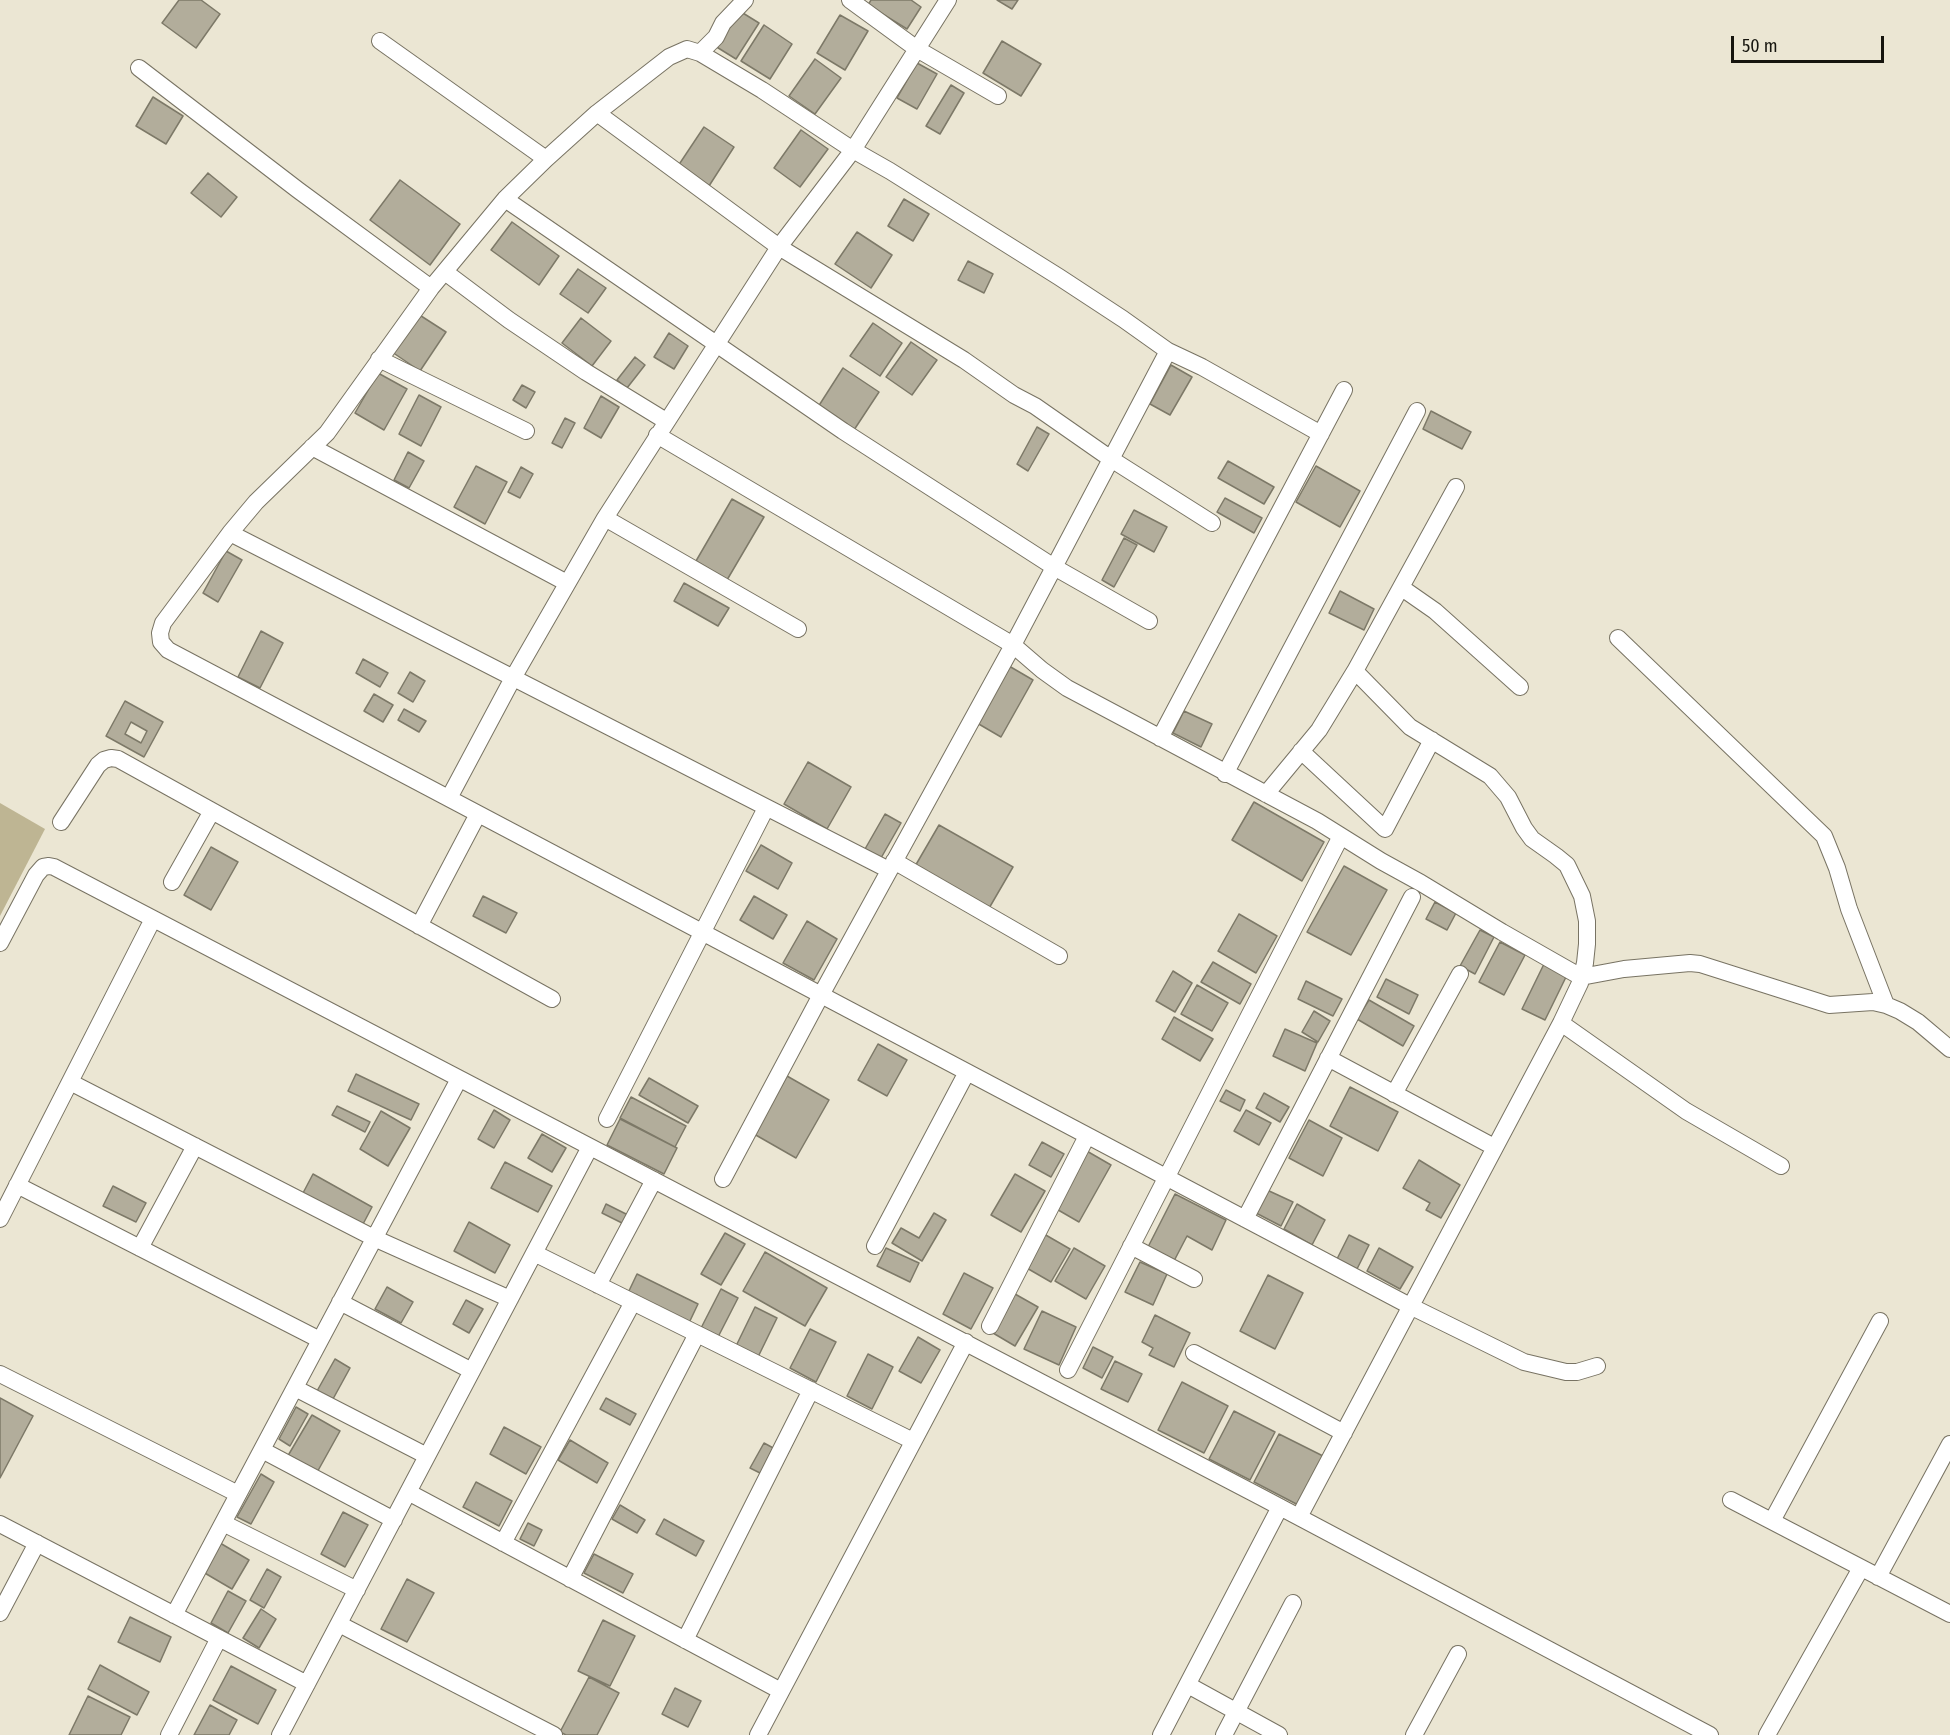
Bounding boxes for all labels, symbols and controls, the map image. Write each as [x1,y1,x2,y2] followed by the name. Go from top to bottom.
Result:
[1734,24,1887,62] scale bar
[1742,35,1778,57] text: 50 m

